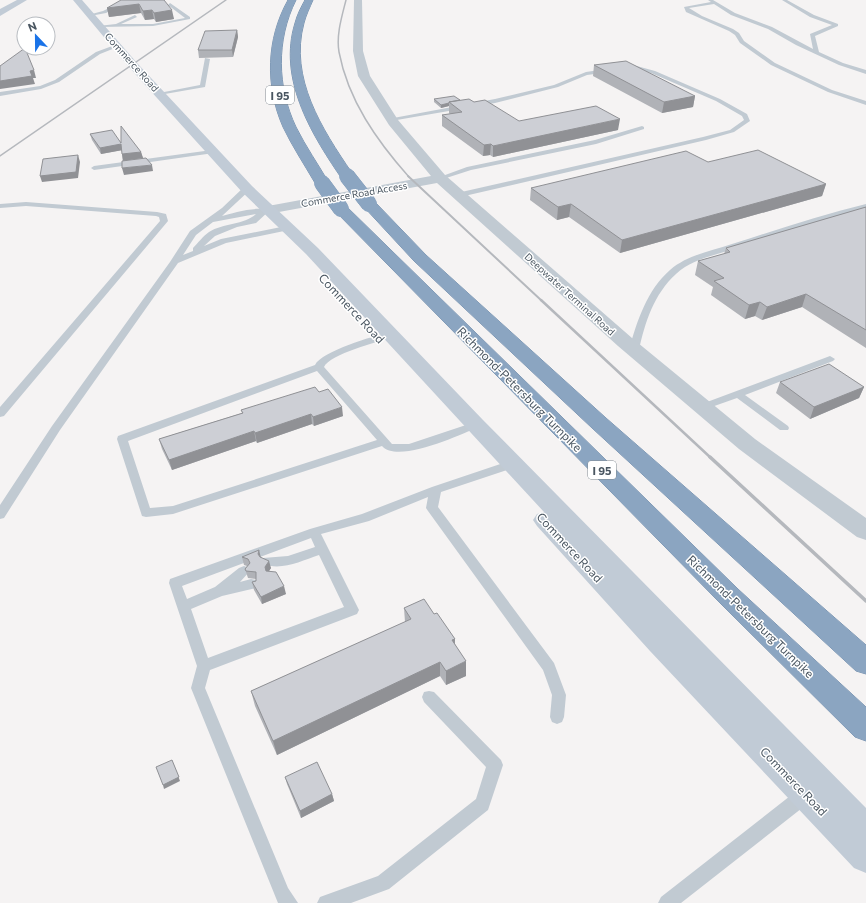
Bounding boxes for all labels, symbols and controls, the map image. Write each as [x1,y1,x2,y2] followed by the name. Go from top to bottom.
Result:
[16,16,56,56] north arrow
[26,19,38,34] text: N
[102,30,162,94] street label: Commerce Road
[266,86,294,104] road number: I 95
[300,179,409,209] street label: Commerce Road Access
[522,250,618,338] street label: Deepwater Terminal Road
[316,270,388,346] street label: Commerce Road
[455,324,585,454] street label: Richmond-Petersburg Turnpike
[588,461,616,479] road number: I 95
[534,509,606,585] street label: Commerce Road
[685,552,817,680] street label: Richmond-Petersburg Turnpike
[758,744,830,818] street label: Commerce Road

